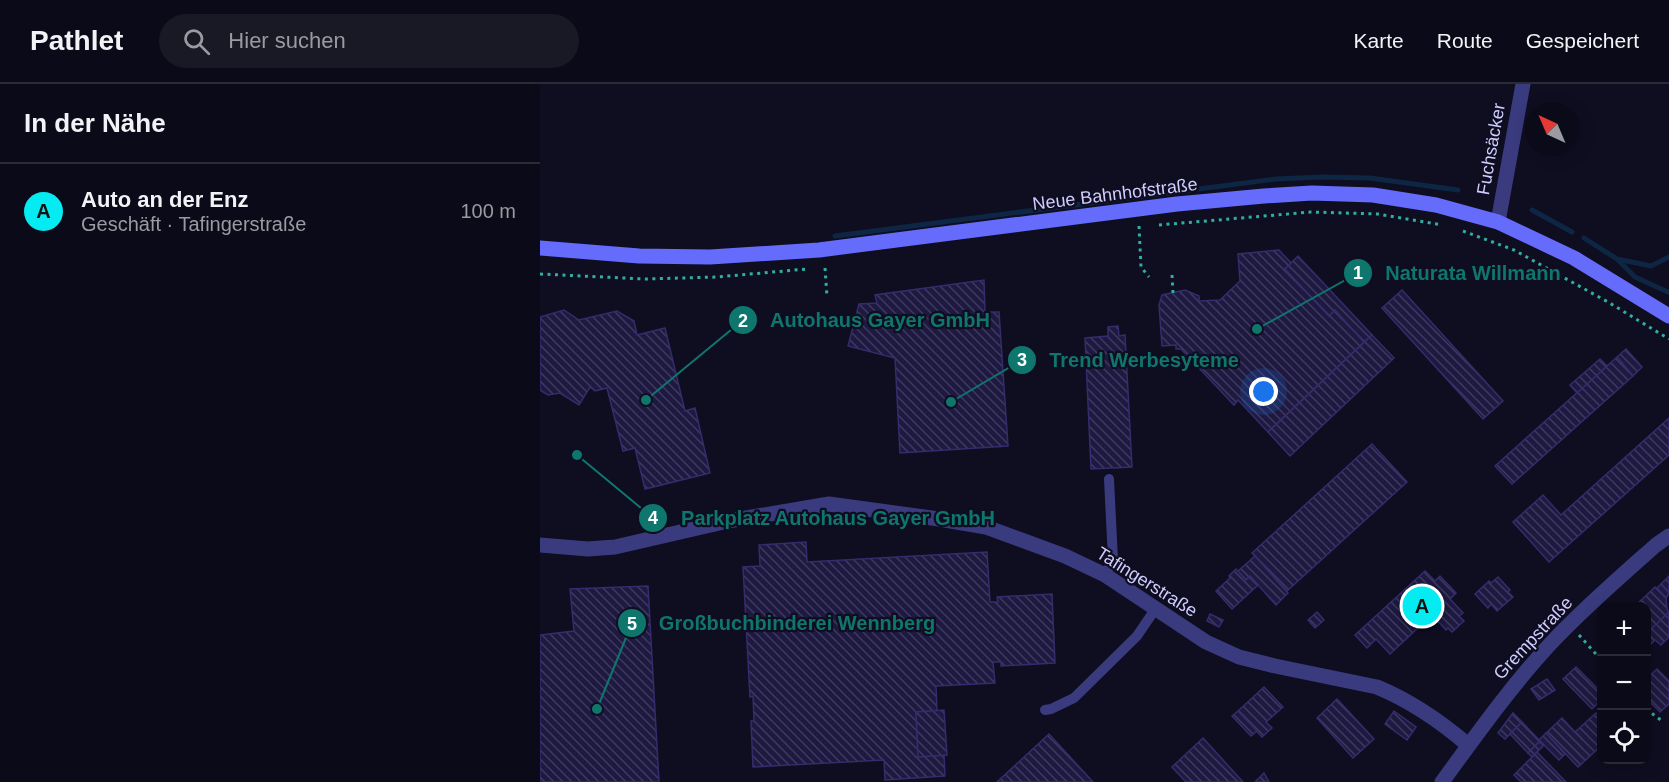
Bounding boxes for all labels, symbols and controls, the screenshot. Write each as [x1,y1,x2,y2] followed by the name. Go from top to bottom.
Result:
[159,14,579,68] search box
[30,25,123,56] text: Pathlet
[180,25,213,58] icon: search
[228,28,346,53] text: Hier suchen
[1354,29,1404,52] text: Karte
[1437,29,1493,52] text: Route
[1526,29,1639,52] text: Gespeichert
[1473,101,1509,197] street label: Fuchsäcker
[1525,102,1579,156] north arrow
[24,108,166,138] text: In der Nähe
[1031,174,1199,214] street label: Neue Bahnhofstraße
[81,187,248,212] text: Auto an der Enz
[36,200,51,222] text: A
[460,200,516,222] text: 100 m
[81,213,306,235] text: Geschäft · Tafingerstraße
[1343,254,1573,292] callout: Naturata Willmann
[1385,262,1561,284] text: Naturata Willmann
[1353,263,1363,283] text: 1
[728,301,1002,339] callout: Autohaus Gayer GmbH
[770,309,990,331] text: Autohaus Gayer GmbH
[738,311,748,331] text: 2
[1007,341,1251,379] callout: Trend Werbesyteme
[1049,349,1239,371] text: Trend Werbesyteme
[1017,350,1027,370] text: 3
[1249,377,1278,406] your location
[638,499,1007,537] callout: Parkplatz Autohaus Gayer GmbH
[681,507,995,529] text: Parkplatz Autohaus Gayer GmbH
[648,508,658,528] text: 4
[1093,543,1201,621] street label: Tafingerstraße
[1402,584,1442,628] pin: A
[1490,592,1576,684] street label: Grempstraße
[1597,602,1651,764] map controls
[1597,602,1651,656] button: +
[617,604,947,642] callout: Großbuchbinderei Wennberg
[659,612,935,634] text: Großbuchbinderei Wennberg
[627,614,637,634] text: 5
[1597,656,1651,710] button: −
[1597,710,1651,764] button: locate

